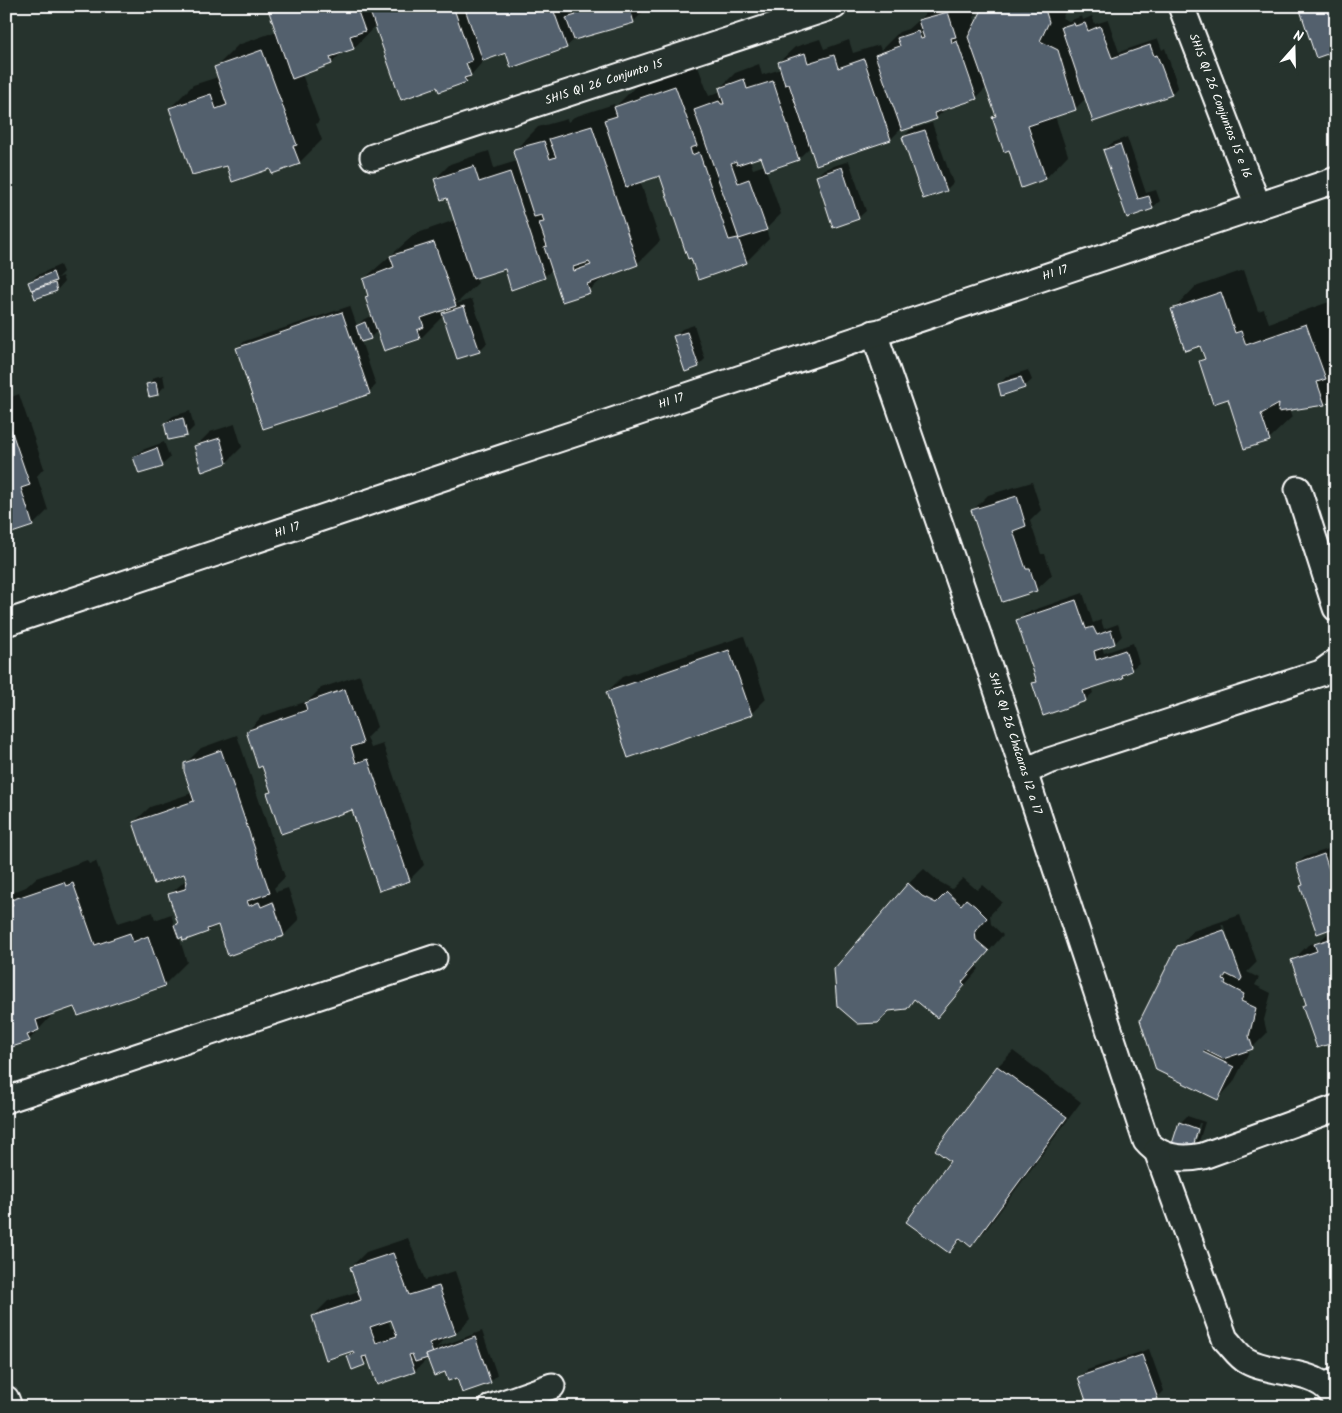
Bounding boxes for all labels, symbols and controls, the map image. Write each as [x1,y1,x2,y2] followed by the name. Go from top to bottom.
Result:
[1270,22,1320,72] north arrow
[1290,25,1306,49] text: N
[1184,31,1256,181] street label: SHIS QI 26 Conjuntos 15 e 16
[542,53,667,110] street label: SHIS QI 26 Conjunto 15
[1040,260,1071,286] street label: HI 17
[656,388,687,414] street label: HI 17
[272,517,303,543] street label: HI 17
[983,669,1047,817] street label: SHIS QI 26 Chácaras 12 a 17

